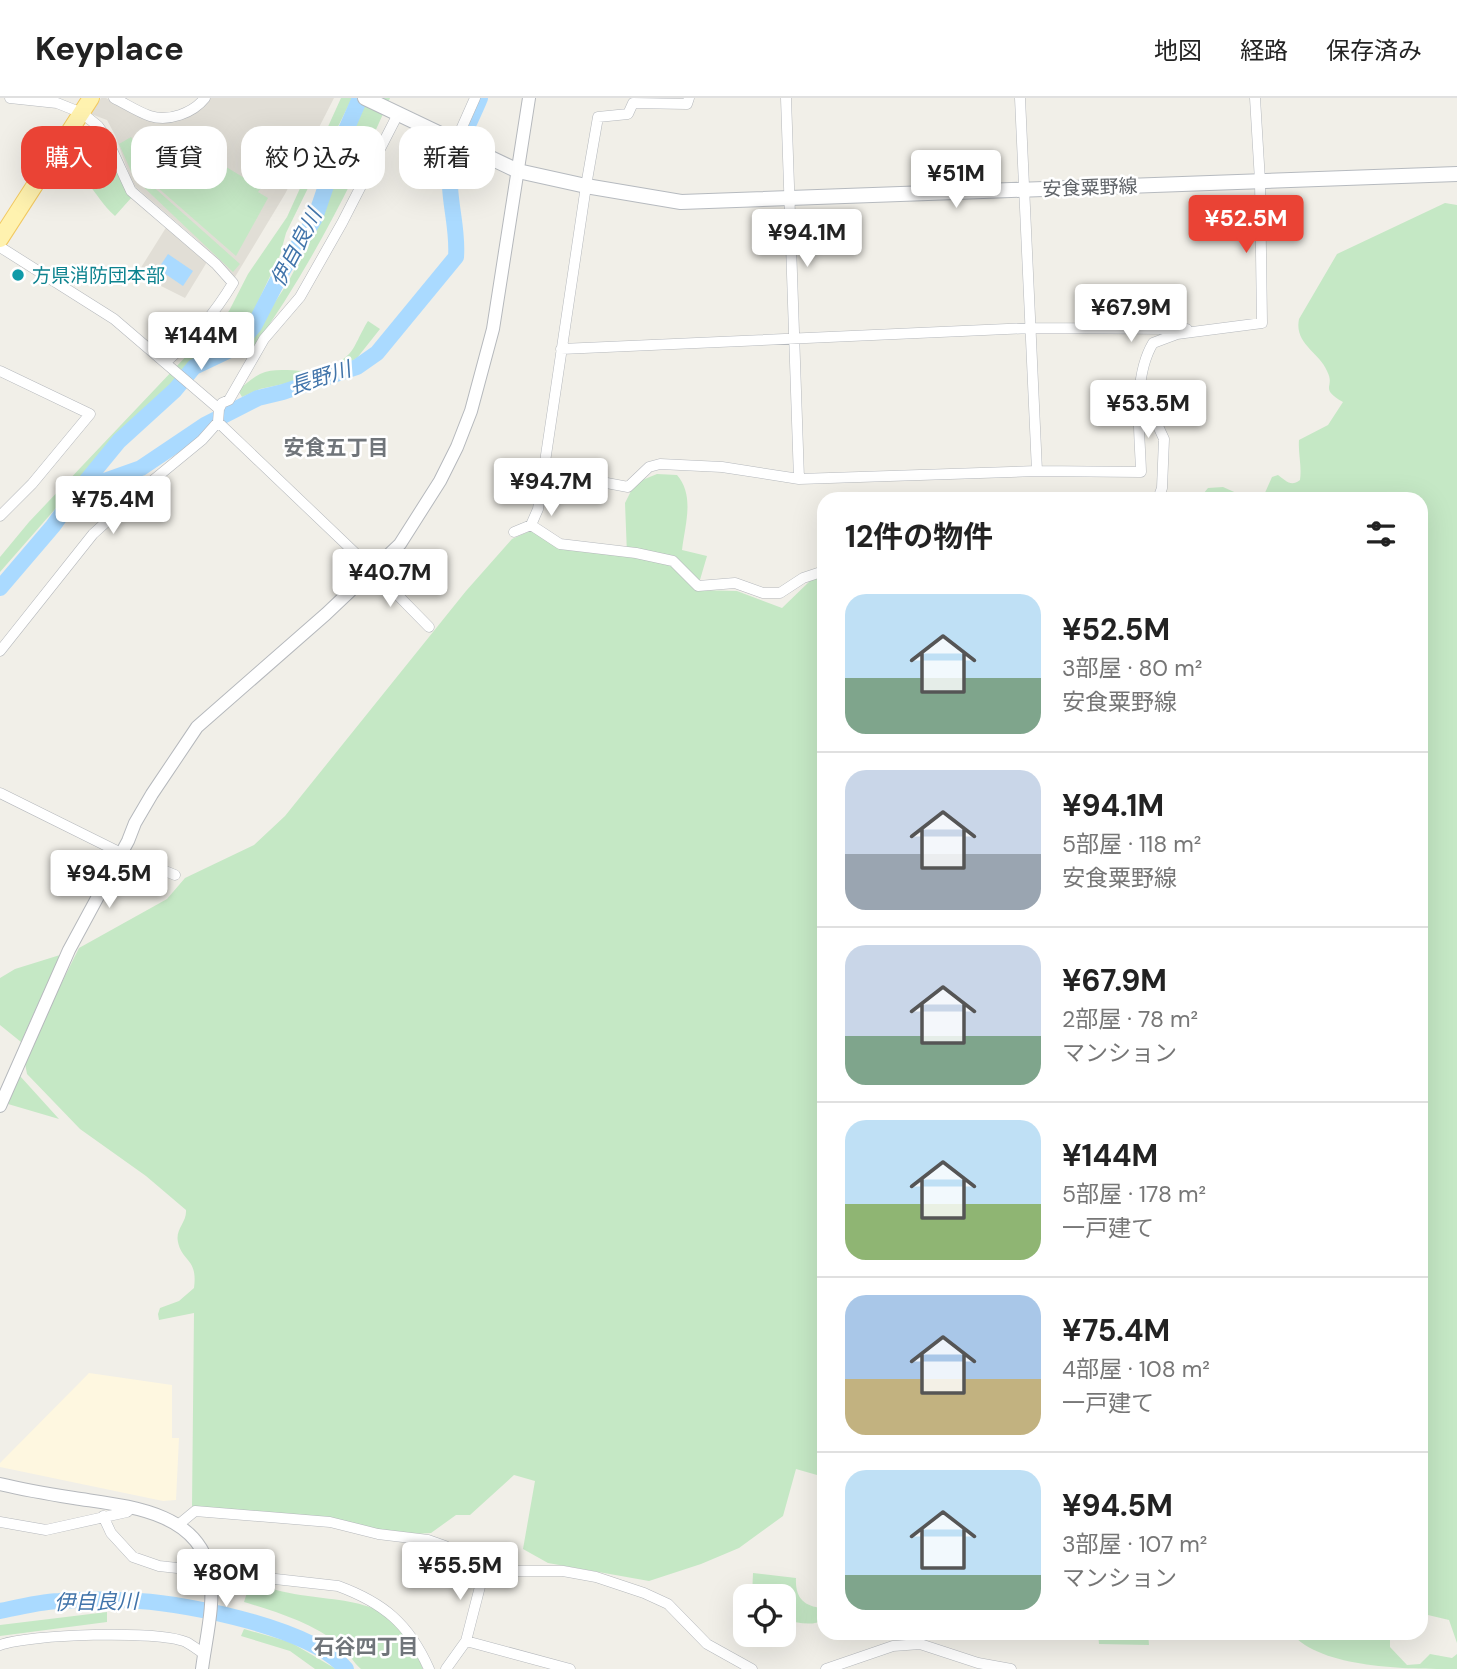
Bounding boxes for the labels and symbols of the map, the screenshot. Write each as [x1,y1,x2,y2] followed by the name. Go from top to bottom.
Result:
[915,150,997,210] pin: ¥51M
[1042,173,1138,202] street label: 安食粟野線
[1189,195,1303,255] pin: ¥52.5M
[264,203,329,292] water label: 伊自良川
[750,209,864,269] pin: ¥94.1M
[32,263,165,288] place label: 方県消防団本部
[10,267,26,283] marker: 方県消防団本部
[1074,285,1188,344] pin: ¥67.9M
[152,313,250,372] pin: ¥144M
[286,354,356,401] water label: 長野川
[1091,380,1205,440] pin: ¥53.5M
[284,434,389,462] district label: 安食五丁目
[494,458,608,518] pin: ¥94.7M
[56,476,170,536] pin: ¥75.4M
[333,550,447,609] pin: ¥40.7M
[52,850,166,910] pin: ¥94.5M
[403,1542,517,1602] pin: ¥55.5M
[185,1550,267,1609] pin: ¥80M
[54,1587,140,1617] water label: 伊自良川
[314,1633,419,1661] district label: 石谷四丁目

